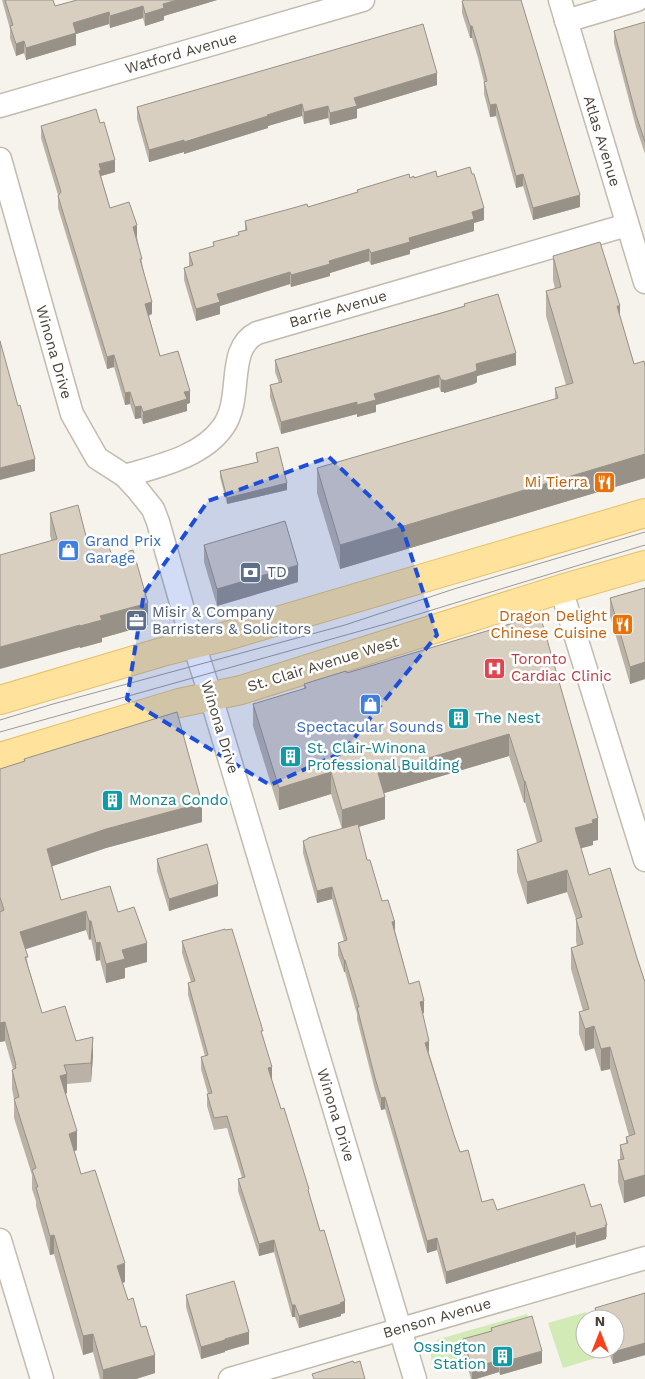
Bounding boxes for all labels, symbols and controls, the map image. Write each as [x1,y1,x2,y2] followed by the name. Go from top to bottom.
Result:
[123,28,239,78] street label: Watford Avenue
[580,93,624,189] street label: Atlas Avenue
[287,286,389,332] street label: Barrie Avenue
[32,303,76,401] street label: Winona Drive
[592,470,616,494] restaurant icon: Mi Tierra
[525,473,589,491] place label: Mi Tierra
[85,532,161,567] place label: Grand Prix Garage
[57,538,81,562] shop icon: Grand Prix Garage
[239,560,263,584] bank icon: TD
[267,563,287,581] place label: TD
[152,603,311,638] place label: Misir & Company Barristers & Solicitors
[490,607,608,642] place label: Dragon Delight Chinese Cuisine
[124,609,148,633] office icon: Misir & Company Barristers & Solicitors
[611,613,635,637] restaurant icon: Dragon Delight Chinese Cuisine
[245,632,401,696] street label: St. Clair Avenue West
[511,650,612,685] place label: Toronto Cardiac Clinic
[483,656,507,680] hospital icon: Toronto Cardiac Clinic
[197,678,243,776] street label: Winona Drive
[358,692,382,716] shop icon: Spectacular Sounds
[447,706,471,730] building icon: The Nest
[475,709,541,727] place label: The Nest
[297,718,444,736] place label: Spectacular Sounds
[307,739,459,774] place label: St. Clair-Winona Professional Building
[279,745,303,769] building icon: St. Clair-Winona Professional Building
[101,788,125,812] building icon: Monza Condo
[129,791,228,809] place label: Monza Condo
[313,1066,359,1164] street label: Winona Drive
[381,1294,493,1342] street label: Benson Avenue
[575,1309,625,1359] north arrow
[595,1313,605,1329] text: N
[413,1338,486,1373] place label: Ossington Station
[490,1344,514,1368] building icon: Ossington Station

